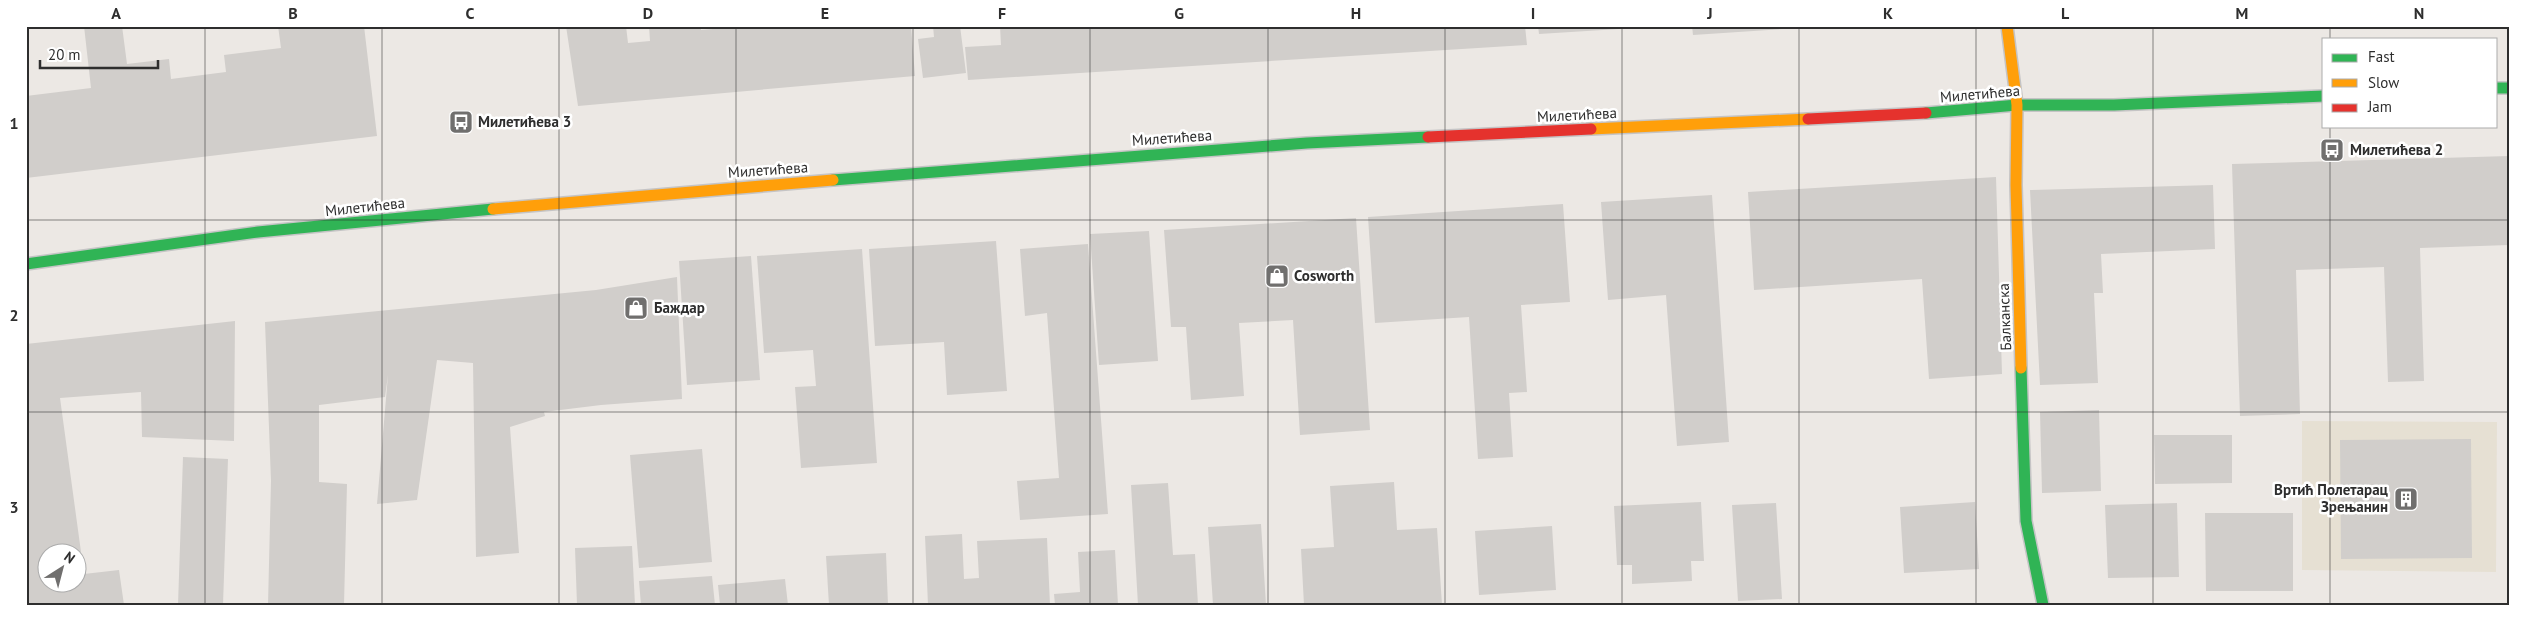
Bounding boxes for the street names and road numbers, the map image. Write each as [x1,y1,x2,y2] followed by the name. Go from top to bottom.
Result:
[1939,81,2021,106] street label: Милетићева
[1536,103,1617,126] street label: Милетићева
[1131,125,1213,150] street label: Милетићева
[727,157,809,182] street label: Милетићева
[324,193,406,220] street label: Милетићева
[1994,283,2015,351] street label: Балканска

